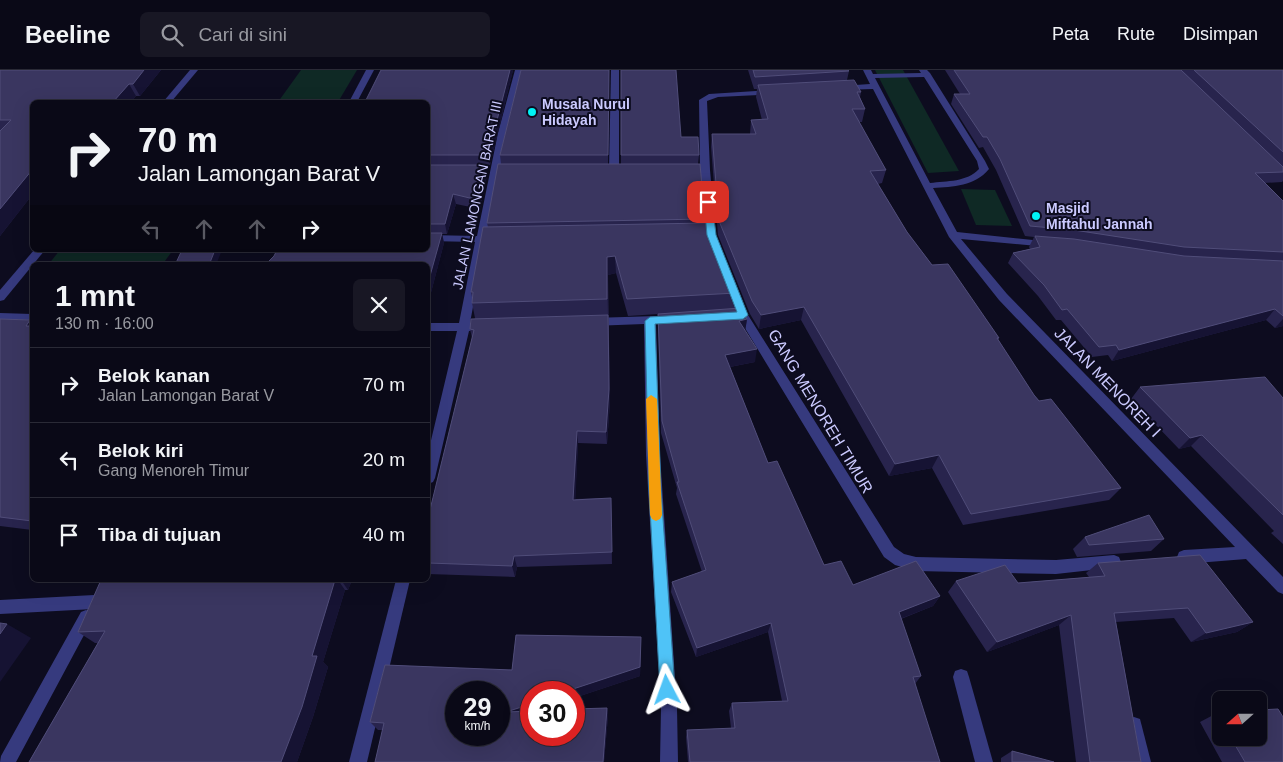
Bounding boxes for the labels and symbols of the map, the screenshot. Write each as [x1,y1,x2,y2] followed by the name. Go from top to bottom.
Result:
[542,96,630,128] place label: Musala Nurul Hidayah
[449,99,505,291] street label: JALAN LAMONGAN BARAT III
[526,106,538,118] marker: Musala Nurul Hidayah
[687,181,729,223] pin
[1046,200,1153,232] place label: Masjid Miftahul Jannah
[1030,210,1042,222] marker: Masjid Miftahul Jannah
[1051,324,1164,440] street label: JALAN MENOREH I
[765,326,876,496] street label: GANG MENOREH TIMUR
[640,663,692,715] position arrow
[520,681,585,746] speed limit sign: 30
[1212,691,1268,746] north arrow

